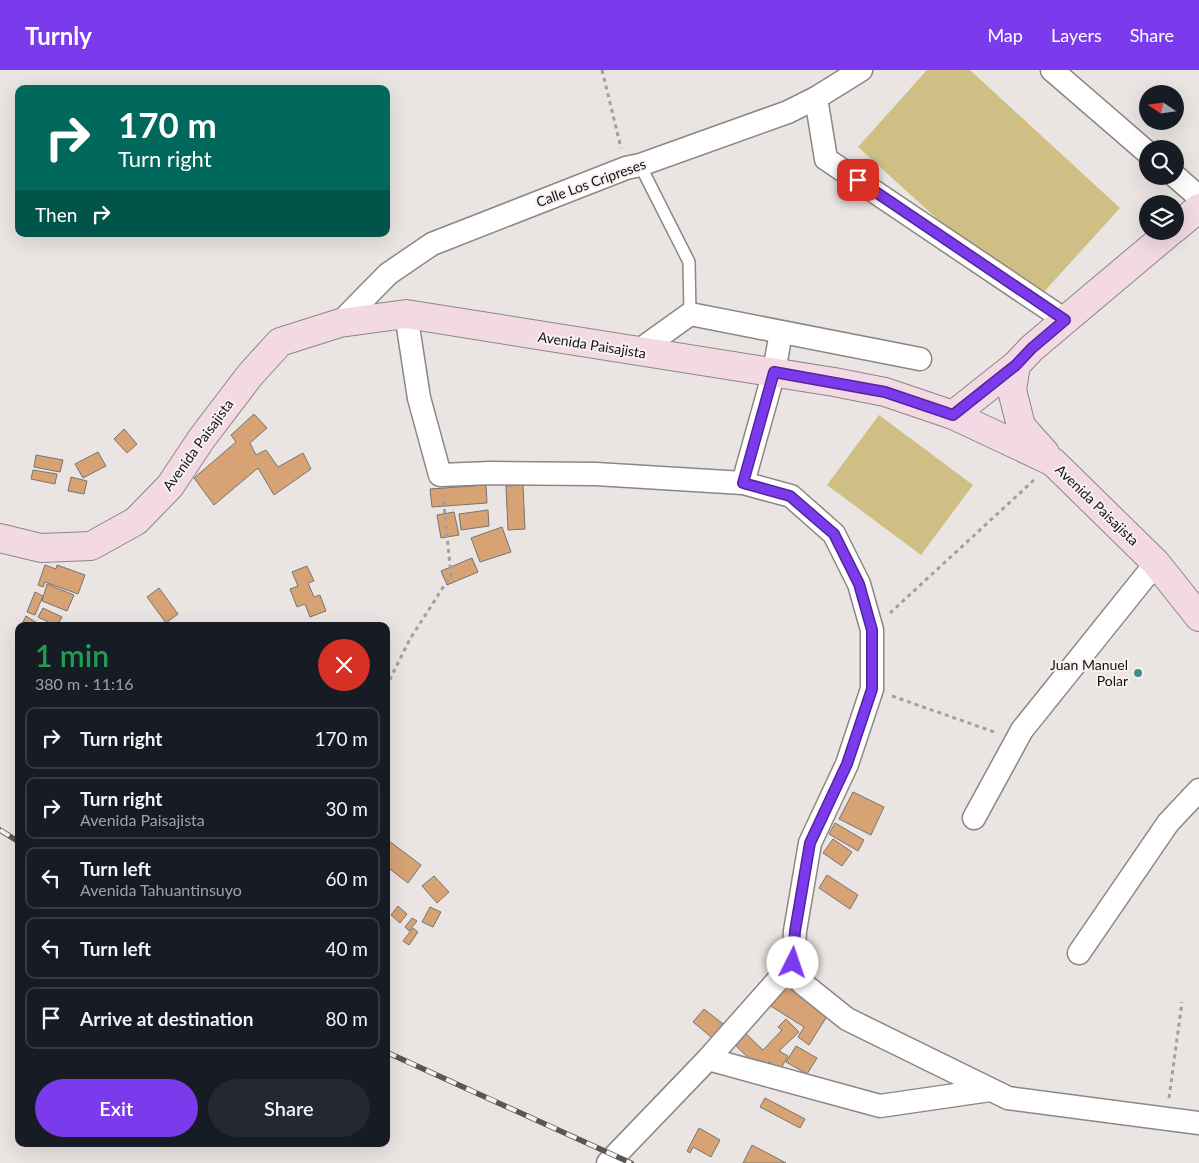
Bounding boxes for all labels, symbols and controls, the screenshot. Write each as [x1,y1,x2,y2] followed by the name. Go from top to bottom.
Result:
[25,21,92,50] text: Turnly
[987,24,1023,46] text: Map
[1051,24,1102,46] text: Layers
[1130,24,1174,46] text: Share
[1139,85,1184,130] north arrow
[1139,85,1184,240] map controls
[118,103,217,145] text: 170 m
[35,105,100,170] icon: right
[1139,140,1184,185] button: search
[118,145,212,172] text: Turn right
[534,155,648,210] street label: Calle Los Cripreses
[837,159,879,201] pin
[844,166,872,194] icon: arrive
[1139,195,1184,240] button: layers
[87,200,115,228] icon: right
[35,203,77,226] text: Then
[537,328,647,361] street label: Avenida Paisajista
[159,396,237,494] street label: Avenida Paisajista
[1052,461,1143,549] street label: Avenida Paisajista
[35,637,109,673] text: 1 min
[318,639,370,691] button: close
[1050,656,1128,689] place label: Juan Manuel Polar
[1132,667,1144,679] marker: Juan Manuel Polar
[35,674,134,693] text: 380 m · 11:16
[37,724,65,752] icon: right
[80,727,162,750] text: Turn right
[314,727,368,750] text: 170 m
[80,787,162,810] text: Turn right
[37,794,65,822] icon: right
[325,797,368,820] text: 30 m
[80,810,205,829] text: Avenida Paisajista
[80,857,151,880] text: Turn left
[37,864,65,892] icon: left
[325,867,368,890] text: 60 m
[80,880,242,899] text: Avenida Tahuantinsuyo
[37,934,65,962] icon: left
[766,936,818,988] position arrow
[80,937,151,960] text: Turn left
[325,937,368,960] text: 40 m
[37,1004,65,1032] icon: arrive
[80,1007,253,1030] text: Arrive at destination
[325,1007,368,1030] text: 80 m
[35,1079,198,1137] button: Exit
[208,1079,370,1137] button: Share

